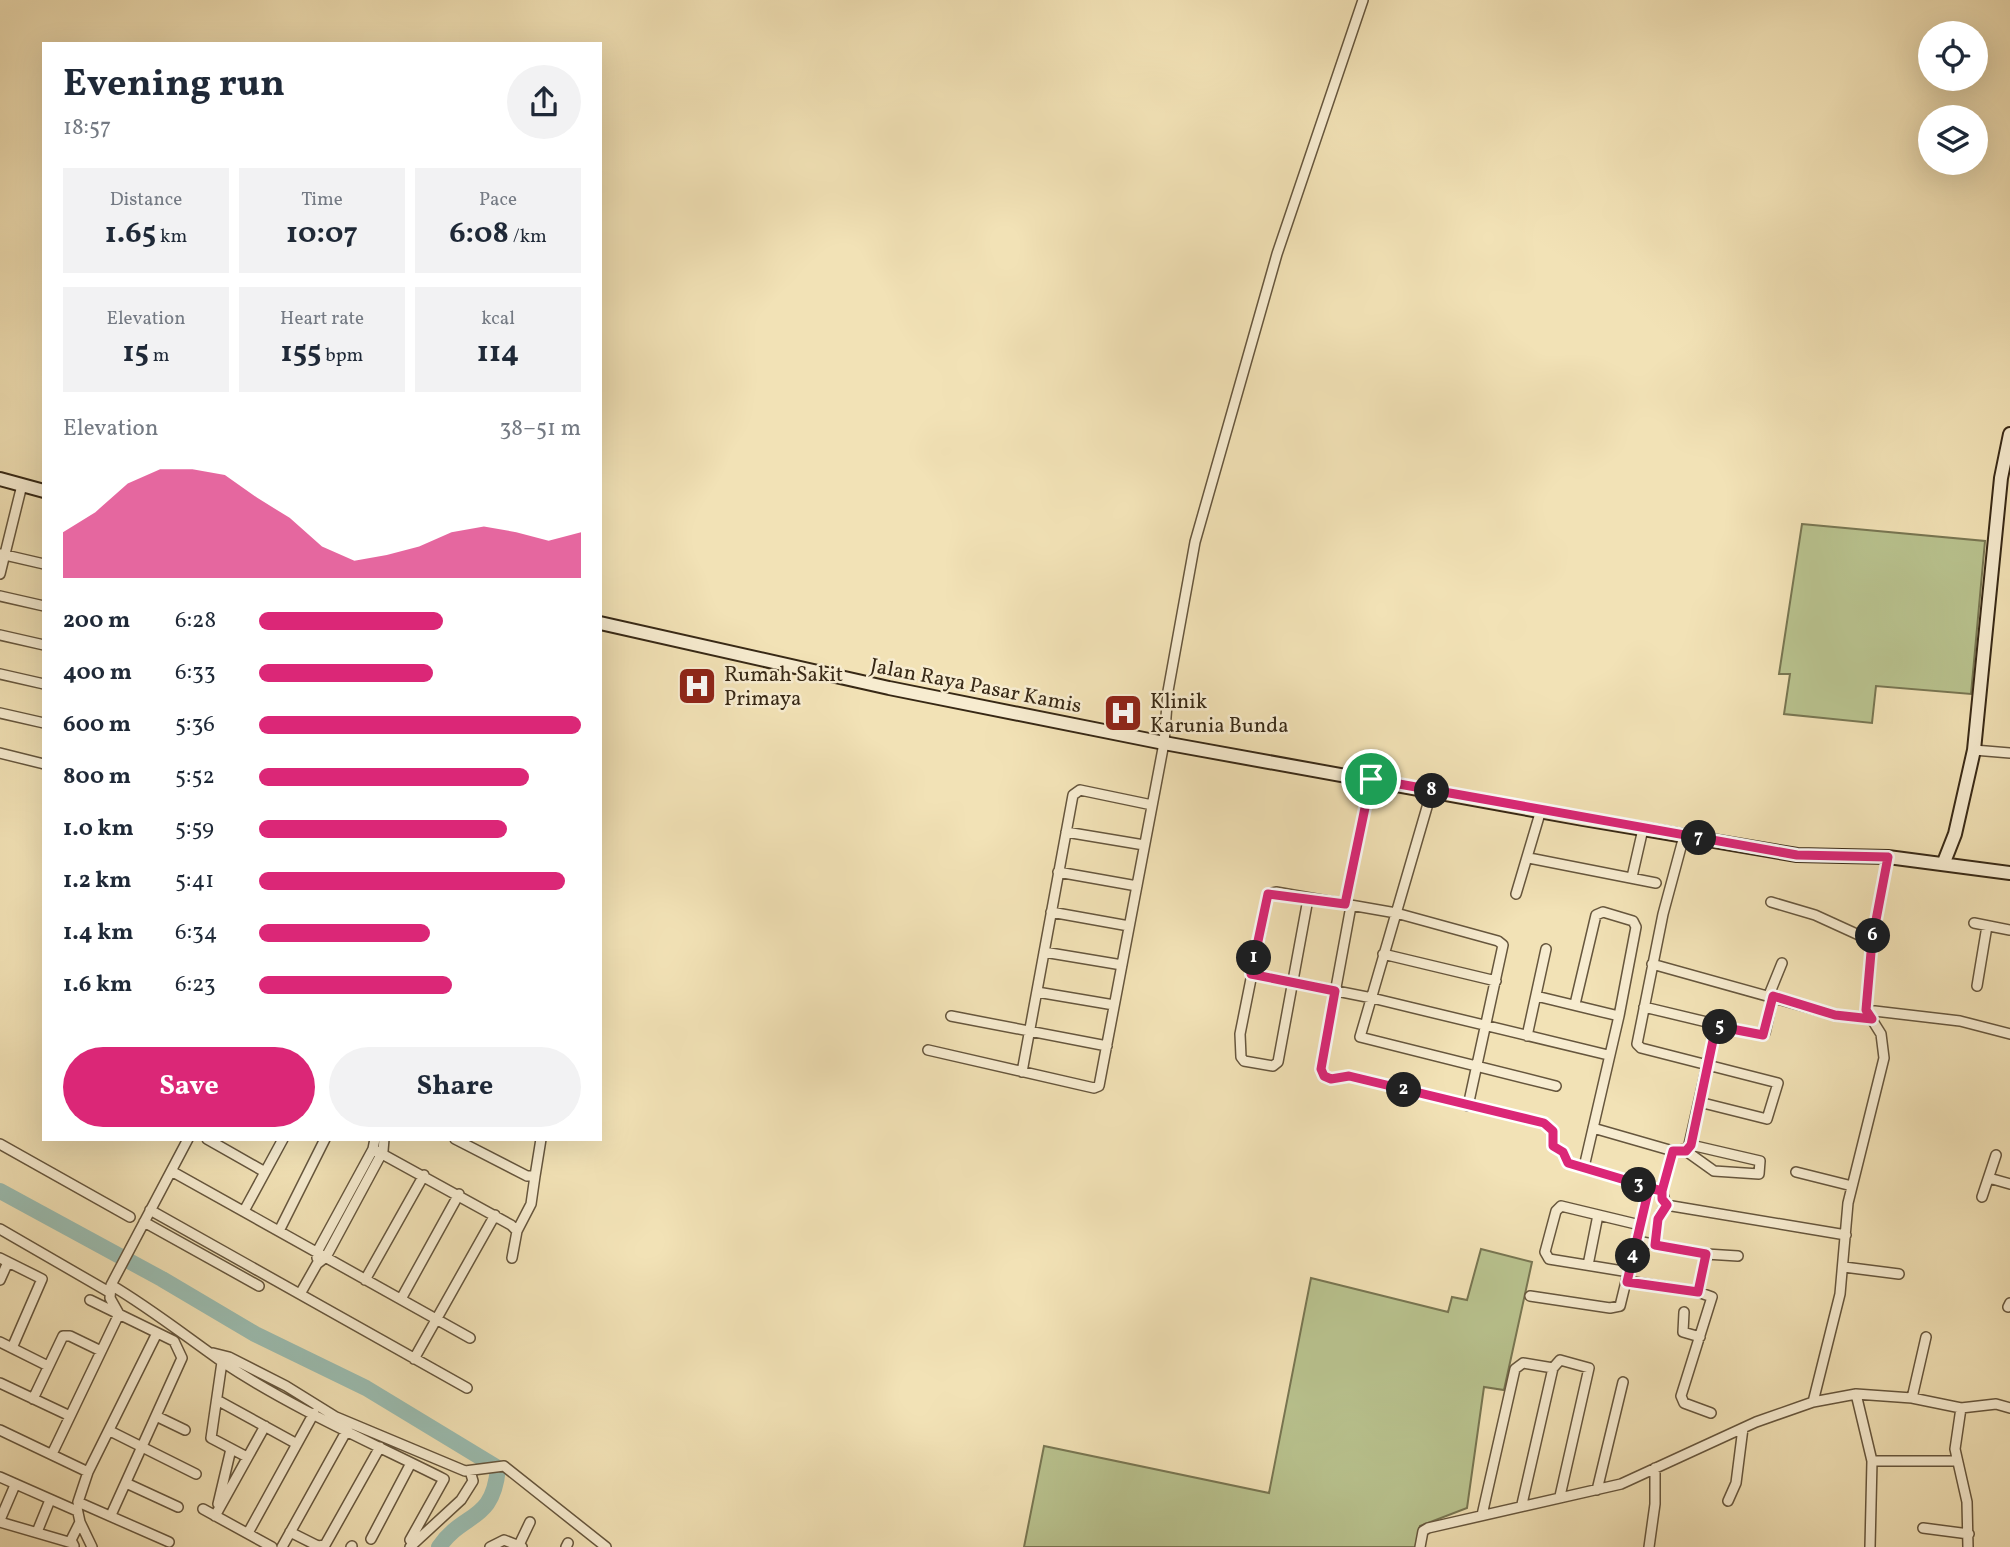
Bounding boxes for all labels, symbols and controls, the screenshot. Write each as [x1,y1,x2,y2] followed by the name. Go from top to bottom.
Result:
[1918,21,1988,175] map controls
[1918,21,1988,91] button: locate
[63,59,285,112] text: Evening run
[507,65,581,139] button: share
[1918,105,1988,175] button: layers
[63,112,111,144] text: 18:57
[110,187,182,213] text: Distance
[301,187,343,213] text: Time
[479,187,517,213] text: Pace
[105,213,156,255] text: 1.65
[286,213,358,255] text: 10:07
[449,213,509,255] text: 6:08
[156,224,187,250] text: km
[509,224,547,250] text: /km
[107,306,185,332] text: Elevation
[280,306,364,332] text: Heart rate
[481,306,515,332] text: kcal
[122,332,149,374] text: 15
[281,332,322,374] text: 155
[477,332,519,374] text: 114
[149,343,170,369] text: m
[322,343,363,369] text: bpm
[63,413,159,445] text: Elevation
[500,413,581,445] text: 38–51 m
[63,605,130,637] text: 200 m
[175,605,216,637] text: 6:28
[868,652,1084,721] street label: Jalan Raya Pasar Kamis
[63,657,132,689] text: 400 m
[175,657,216,689] text: 6:33
[724,661,843,714] place label: Rumah Sakit Primaya
[676,665,718,707] hospital icon: Rumah Sakit Primaya
[1150,688,1289,741] place label: Klinik Karunia Bunda
[1102,692,1144,734] hospital icon: Klinik Karunia Bunda
[63,709,131,741] text: 600 m
[175,709,215,741] text: 5:36
[1341,749,1401,809] pin
[1352,760,1390,798] icon: arrive
[63,761,131,793] text: 800 m
[175,761,215,793] text: 5:52
[1414,774,1450,808] pin: 8
[1426,777,1437,803] text: 8
[63,813,134,845] text: 1.0 km
[175,813,214,845] text: 5:59
[1682,820,1716,856] pin: 7
[1694,824,1703,850] text: 7
[63,865,132,897] text: 1.2 km
[175,865,214,897] text: 5:41
[63,917,134,949] text: 1.4 km
[175,917,218,949] text: 6:34
[1856,918,1890,954] pin: 6
[1867,922,1878,948] text: 6
[1236,940,1272,976] pin: 1
[1250,944,1257,970] text: 1
[63,969,132,1001] text: 1.6 km
[175,969,216,1001] text: 6:23
[1702,1010,1738,1044] pin: 5
[1715,1013,1724,1039] text: 5
[63,1047,315,1127] button: Save
[329,1047,581,1127] button: Share
[1386,1072,1422,1108] pin: 2
[1399,1076,1408,1102] text: 2
[1622,1168,1656,1202] pin: 3
[1634,1171,1643,1197] text: 3
[1616,1238,1650,1274] pin: 4
[1627,1242,1638,1268] text: 4

